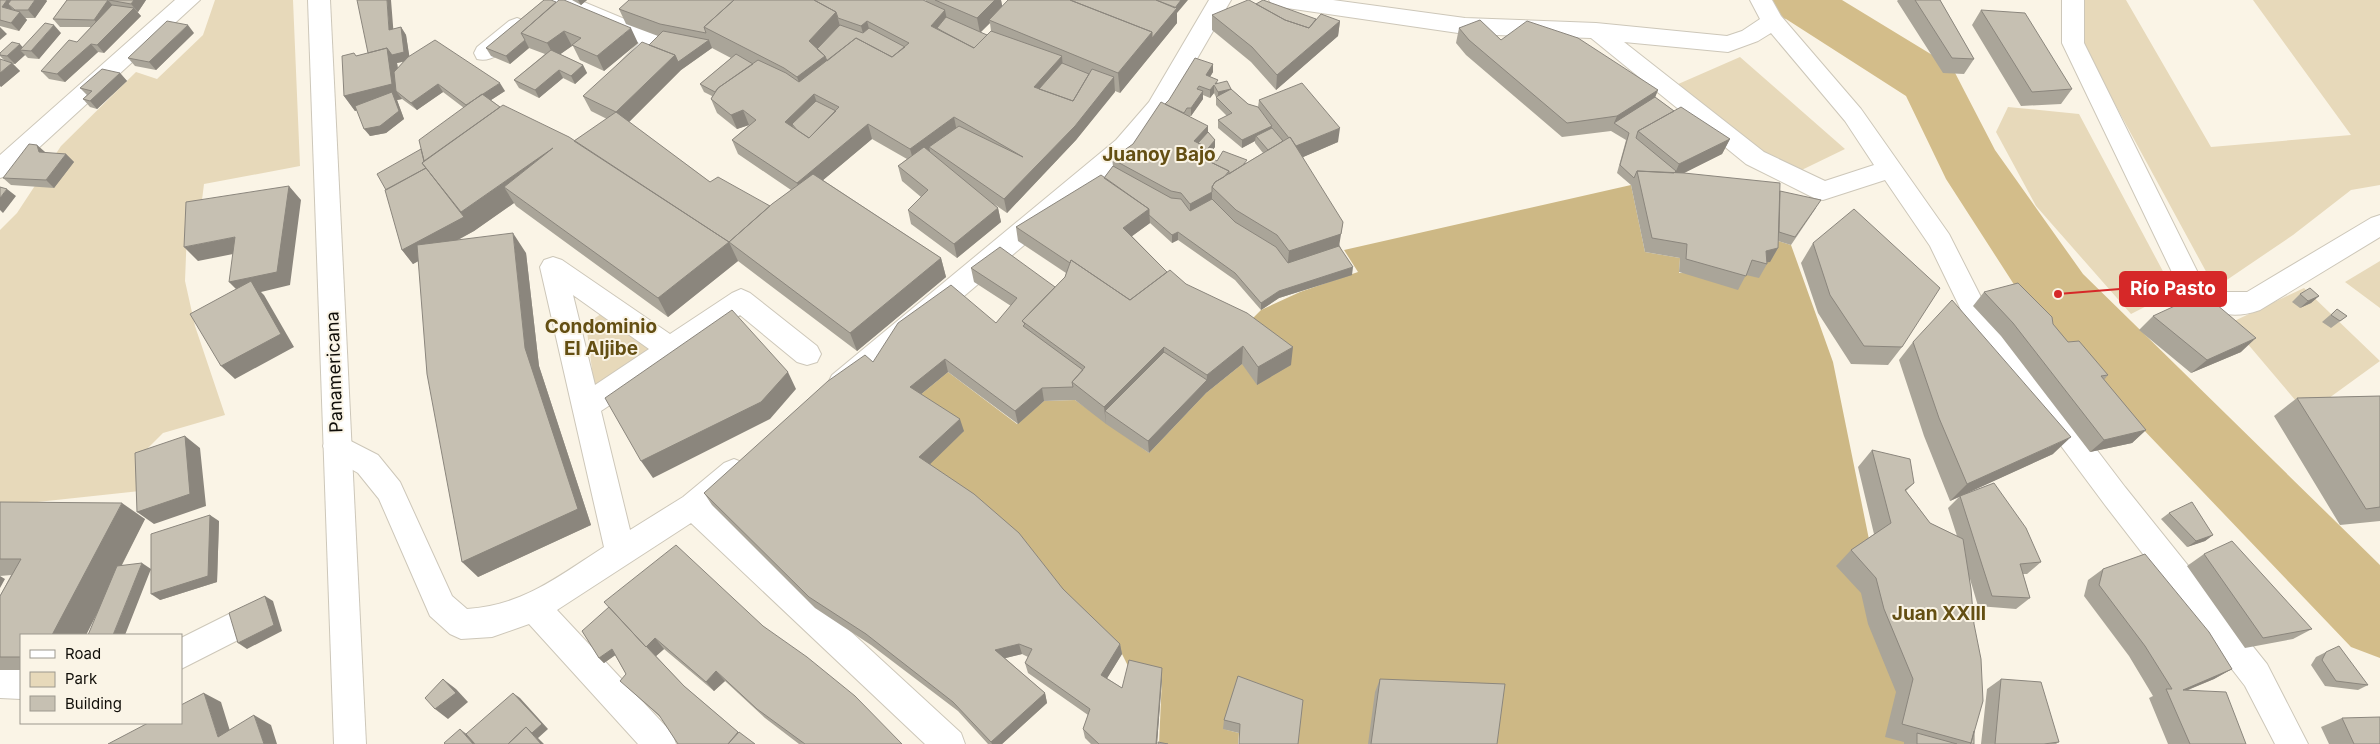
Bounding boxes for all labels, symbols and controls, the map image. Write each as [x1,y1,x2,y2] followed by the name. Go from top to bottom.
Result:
[1102,143,1216,166] district label: Juanoy Bajo
[2120,272,2226,306] callout: Río Pasto
[2130,277,2216,300] text: Río Pasto
[321,311,347,433] street label: Panamericana
[545,315,657,360] district label: Condominio El Aljibe
[1892,602,1986,625] district label: Juan XXIII
[20,634,182,724] legend
[65,644,101,663] text: Road
[65,669,98,688] text: Park
[65,694,122,713] text: Building

